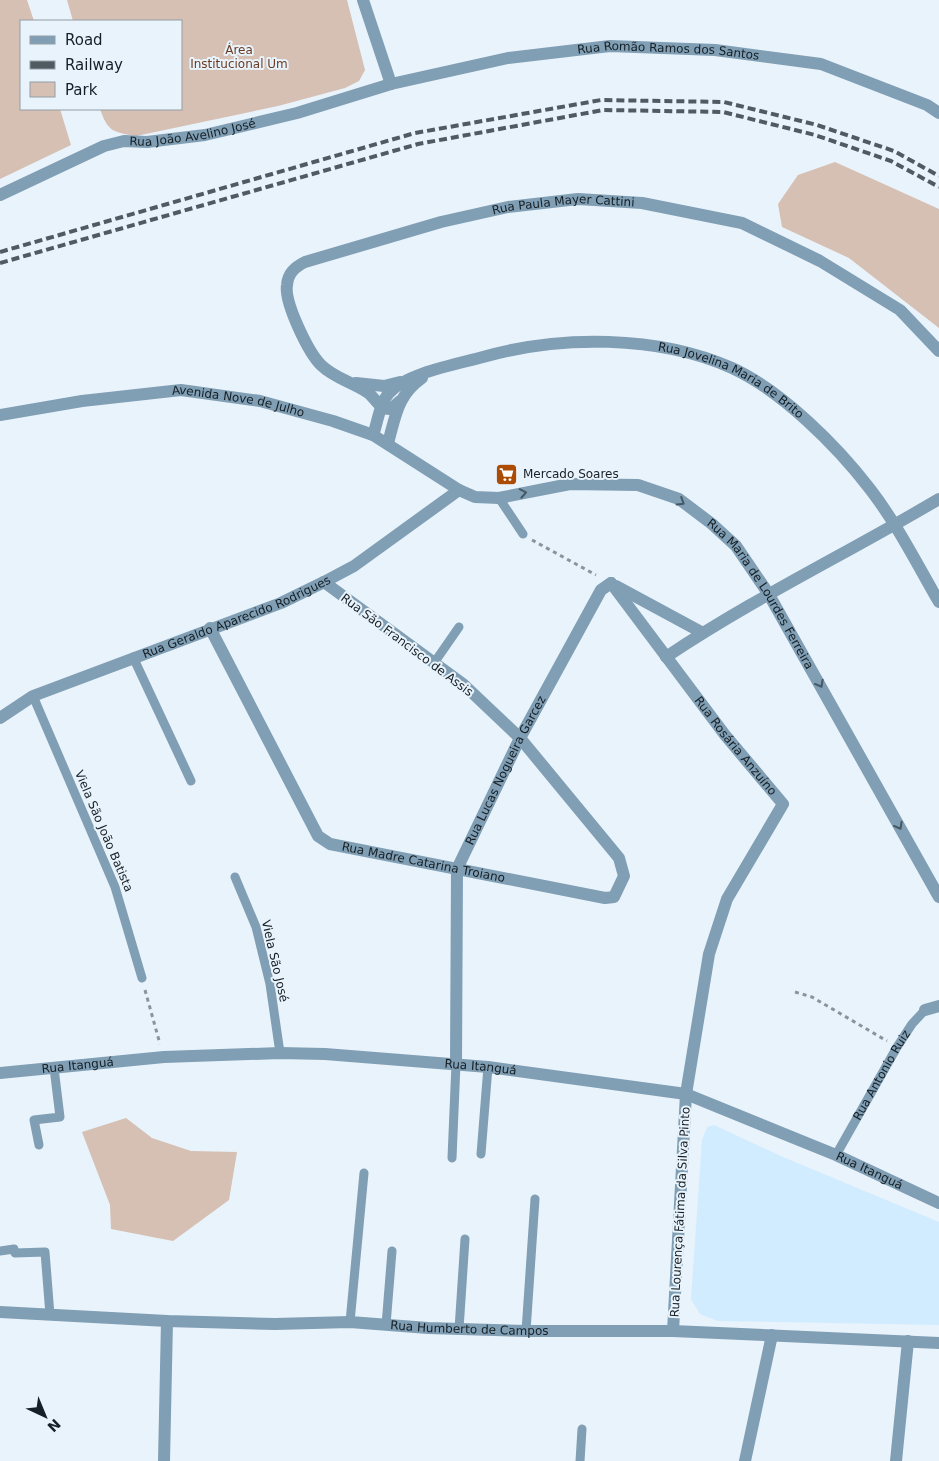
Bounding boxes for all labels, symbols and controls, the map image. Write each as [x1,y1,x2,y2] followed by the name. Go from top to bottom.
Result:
[20,20,182,110] legend
[65,31,103,49] text: Road
[577,39,760,63] street label: Rua Romão Ramos dos Santos
[190,42,288,71] park label: Área Institucional Um
[65,56,123,74] text: Railway
[65,81,98,99] text: Park
[129,116,257,149] street label: Rua João Avelino José
[491,192,635,217] street label: Rua Paula Mayer Cattini
[657,340,806,421] street label: Rua Jovelina Maria de Brito
[171,383,306,420] street label: Avenida Nove de Julho
[495,462,519,486] supermarket icon: Mercado Soares
[523,467,619,481] place label: Mercado Soares
[519,488,528,499] one-way arrow
[676,495,685,505] one-way arrow
[704,516,816,672] street label: Rua Maria de Lourdes Ferreira
[141,573,333,661] street label: Rua Geraldo Aparecido Rodrigues
[338,591,476,699] street label: Rua São Francisco de Assis
[813,679,823,688] one-way arrow
[463,693,549,847] street label: Rua Lucas Nogueira Garcez
[692,694,780,798] street label: Rua Rosária Anzuíno
[72,768,136,894] street label: Viela São João Batista
[893,821,903,830] one-way arrow
[341,839,506,885] street label: Rua Madre Catarina Troiano
[259,919,291,1003] street label: Viela São José
[850,1027,913,1123] street label: Rua Antonio Ruiz
[41,1055,114,1076] street label: Rua Itanguá
[444,1057,518,1078] street label: Rua Itanguá
[667,1106,693,1318] street label: Rua Lourença Fátima da Silva Pinto
[834,1149,905,1192] street label: Rua Itanguá
[390,1318,549,1338] street label: Rua Humberto de Campos
[20,1391,70,1441] north arrow
[44,1416,64,1435] text: N

